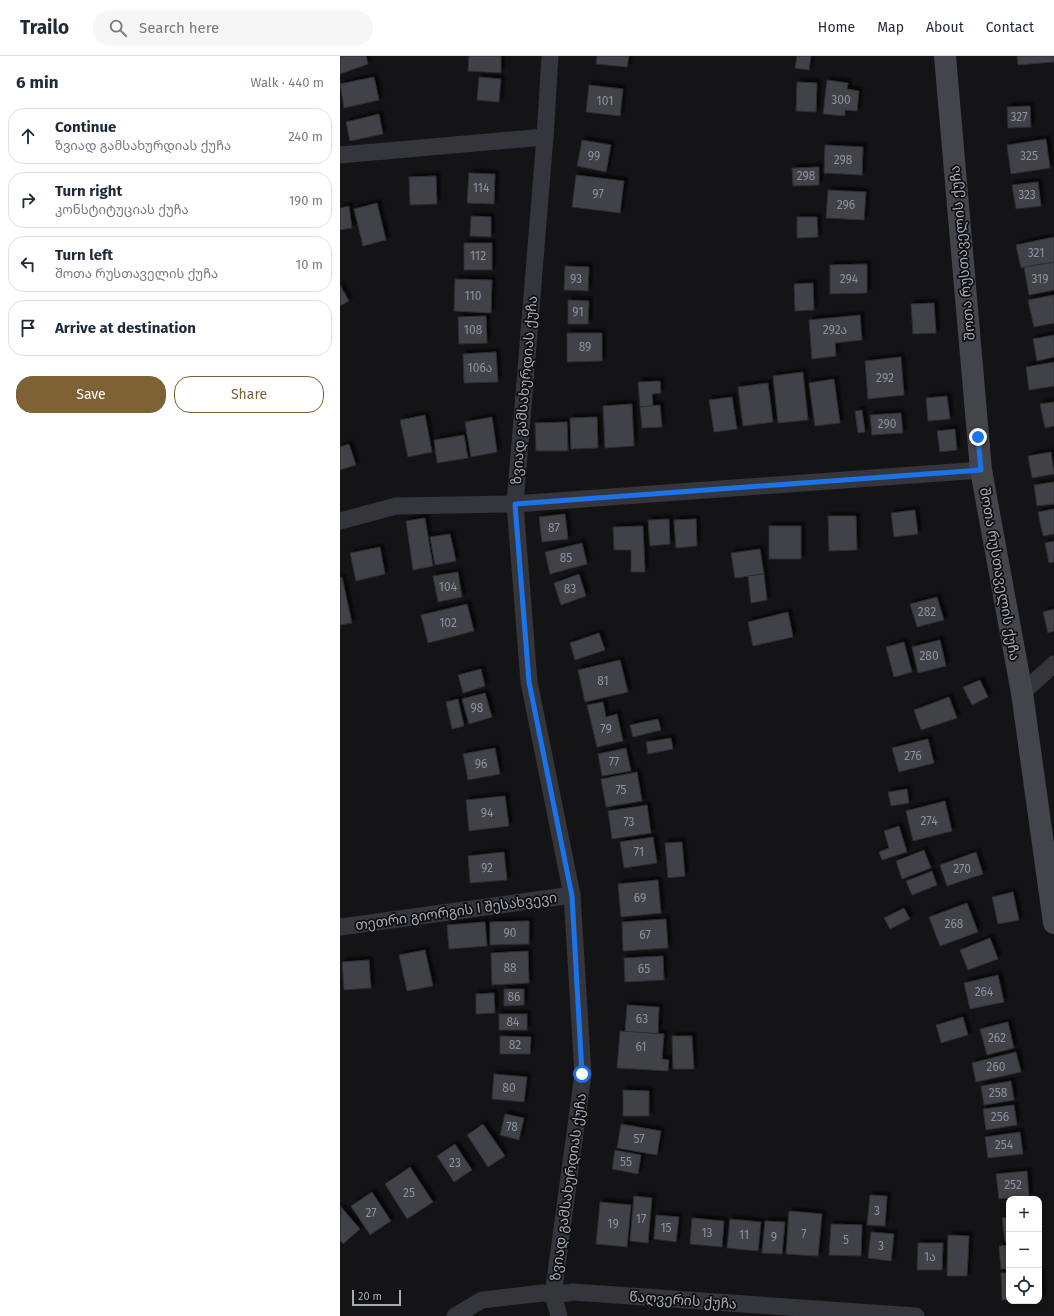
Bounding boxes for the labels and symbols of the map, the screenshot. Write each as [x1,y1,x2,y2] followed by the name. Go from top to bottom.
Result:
[831,93,851,107] house number: 300
[597,94,613,108] house number: 101
[1010,110,1028,124] house number: 327
[588,149,600,163] house number: 99
[1020,149,1038,163] house number: 325
[834,153,853,167] house number: 298
[946,165,979,341] street label: შოთა რუსთაველის ქუჩა
[797,169,816,183] house number: 298
[473,181,490,195] house number: 114
[592,187,604,201] house number: 97
[1018,188,1036,202] house number: 323
[837,198,855,212] house number: 296
[1028,246,1044,260] house number: 321
[470,249,486,263] house number: 112
[570,272,582,286] house number: 93
[840,272,859,286] house number: 294
[1031,272,1049,286] house number: 319
[465,289,482,303] house number: 110
[508,295,541,485] street label: ზვიად გამსახურდიას ქუჩა
[572,305,584,319] house number: 91
[464,323,483,337] house number: 108
[823,323,847,337] house number: 292ა
[579,340,591,354] house number: 89
[468,361,492,375] house number: 106ა
[876,371,894,385] house number: 292
[878,417,897,431] house number: 290
[969,428,987,446] route end
[976,486,1023,662] street label: შოთა რუსთაველის ქუჩა
[548,521,560,535] house number: 87
[560,551,572,565] house number: 85
[439,580,458,594] house number: 104
[564,582,576,596] house number: 83
[918,605,936,619] house number: 282
[439,616,457,630] house number: 102
[919,649,939,663] house number: 280
[597,674,609,688] house number: 81
[471,701,484,715] house number: 98
[600,722,612,736] house number: 79
[904,749,922,763] house number: 276
[609,755,619,769] house number: 77
[475,757,487,771] house number: 96
[615,783,627,797] house number: 75
[481,806,494,820] house number: 94
[920,814,938,828] house number: 274
[623,815,635,829] house number: 73
[634,845,644,859] house number: 71
[481,861,493,875] house number: 92
[953,862,971,876] house number: 270
[354,889,558,934] street label: თეთრი გიორგის I შესახვევი
[634,891,646,905] house number: 69
[945,917,964,931] house number: 268
[504,926,517,940] house number: 90
[639,928,651,942] house number: 67
[503,961,517,975] house number: 88
[638,962,650,976] house number: 65
[975,985,994,999] house number: 264
[507,990,521,1004] house number: 86
[636,1012,648,1026] house number: 63
[507,1015,520,1029] house number: 84
[988,1031,1006,1045] house number: 262
[509,1038,521,1052] house number: 82
[635,1040,647,1054] house number: 61
[986,1060,1006,1074] house number: 260
[573,1065,591,1083] route start
[502,1081,516,1095] house number: 80
[989,1086,1008,1100] house number: 258
[547,1092,590,1282] street label: ზვიად გამსახურდიას ქუჩა
[991,1110,1009,1124] house number: 256
[506,1120,518,1134] house number: 78
[633,1132,645,1146] house number: 57
[995,1138,1014,1152] house number: 254
[620,1155,632,1169] house number: 55
[449,1156,461,1170] house number: 23
[1004,1178,1022,1192] house number: 252
[403,1186,415,1200] house number: 25
[874,1204,880,1218] house number: 3
[365,1206,377,1220] house number: 27
[636,1212,646,1226] house number: 17
[607,1217,619,1231] house number: 19
[660,1221,672,1235] house number: 15
[701,1226,713,1240] house number: 13
[801,1227,807,1241] house number: 7
[739,1228,749,1242] house number: 11
[771,1230,777,1244] house number: 9
[843,1233,849,1247] house number: 5
[878,1239,884,1253] house number: 3
[924,1250,936,1264] house number: 1ა
[352,1288,401,1307] scale bar
[629,1288,737,1313] street label: წაღვერის ქუჩა

